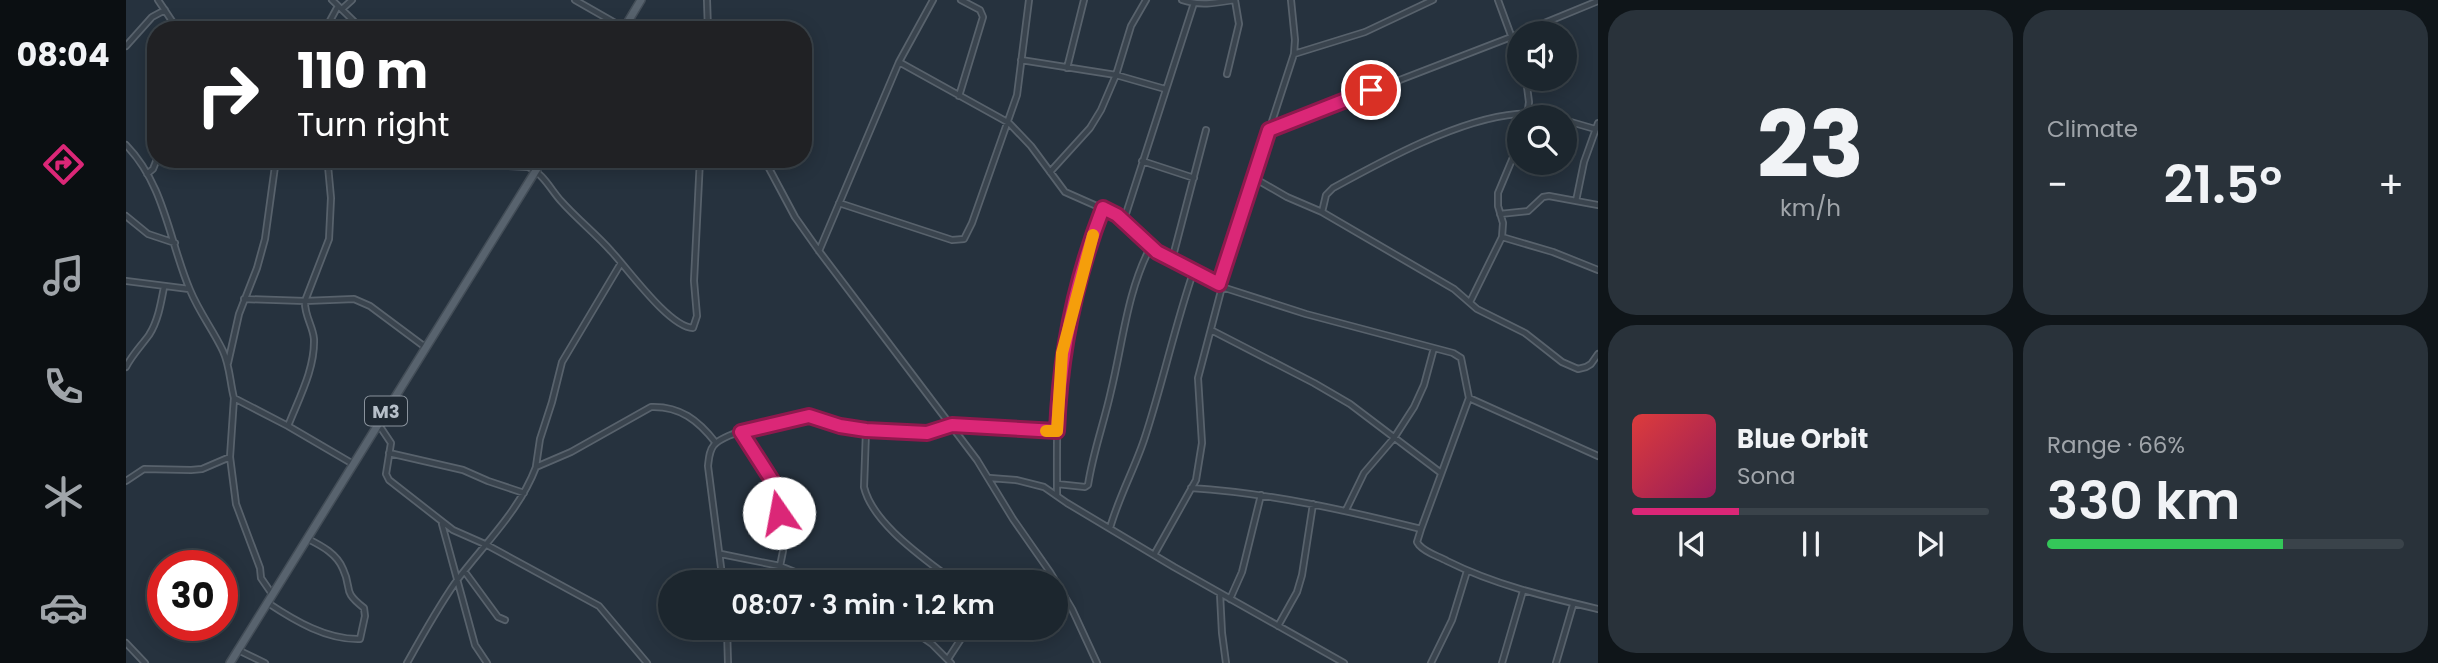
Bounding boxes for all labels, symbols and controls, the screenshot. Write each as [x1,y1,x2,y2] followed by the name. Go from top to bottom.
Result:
[1507,21,1577,175] map controls
[1507,21,1577,91] button: sound
[16,32,110,77] text: 08:04
[297,37,428,105] text: 110 m
[182,49,273,140] icon: right
[1341,60,1401,120] pin
[1352,71,1390,109] icon: arrive
[1757,81,1864,209] text: 23
[297,102,449,147] text: Turn right
[1507,105,1577,175] button: search
[2047,113,2138,145] text: Climate
[39,140,88,189] icon: directions
[2164,148,2282,221] text: 21.5°
[2047,158,2068,211] text: −
[2378,158,2404,211] text: +
[1780,192,1841,224] text: km/h
[39,251,88,300] icon: music
[39,362,88,411] icon: phone
[365,396,407,426] road number: M3
[1737,421,1868,457] text: Blue Orbit
[2047,429,2185,461] text: Range · 66%
[1737,460,1796,492] text: Sona
[2047,464,2240,537] text: 330 km
[39,472,88,521] icon: climate
[742,476,816,550] position arrow
[1673,525,1711,563] icon: previous
[1792,525,1830,563] icon: pause
[1911,525,1949,563] icon: next
[147,550,238,641] speed limit sign: 30
[39,583,88,632] icon: car
[731,587,995,623] text: 08:07 · 3 min · 1.2 km

